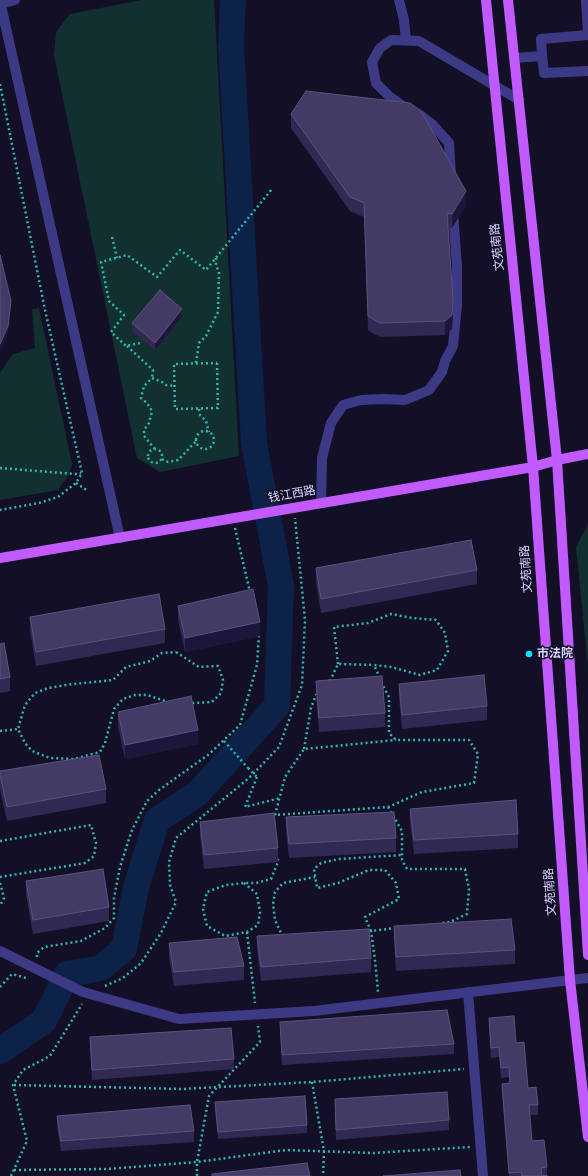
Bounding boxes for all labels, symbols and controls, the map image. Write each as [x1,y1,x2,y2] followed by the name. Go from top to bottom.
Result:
[488,222,508,272] street label: 文苑南路
[267,484,317,506] street label: 钱江西路
[518,545,536,593] street label: 文苑南路
[537,647,573,661] place label: 市法院
[524,649,534,659] marker: 市法院
[542,868,560,916] street label: 文苑南路

